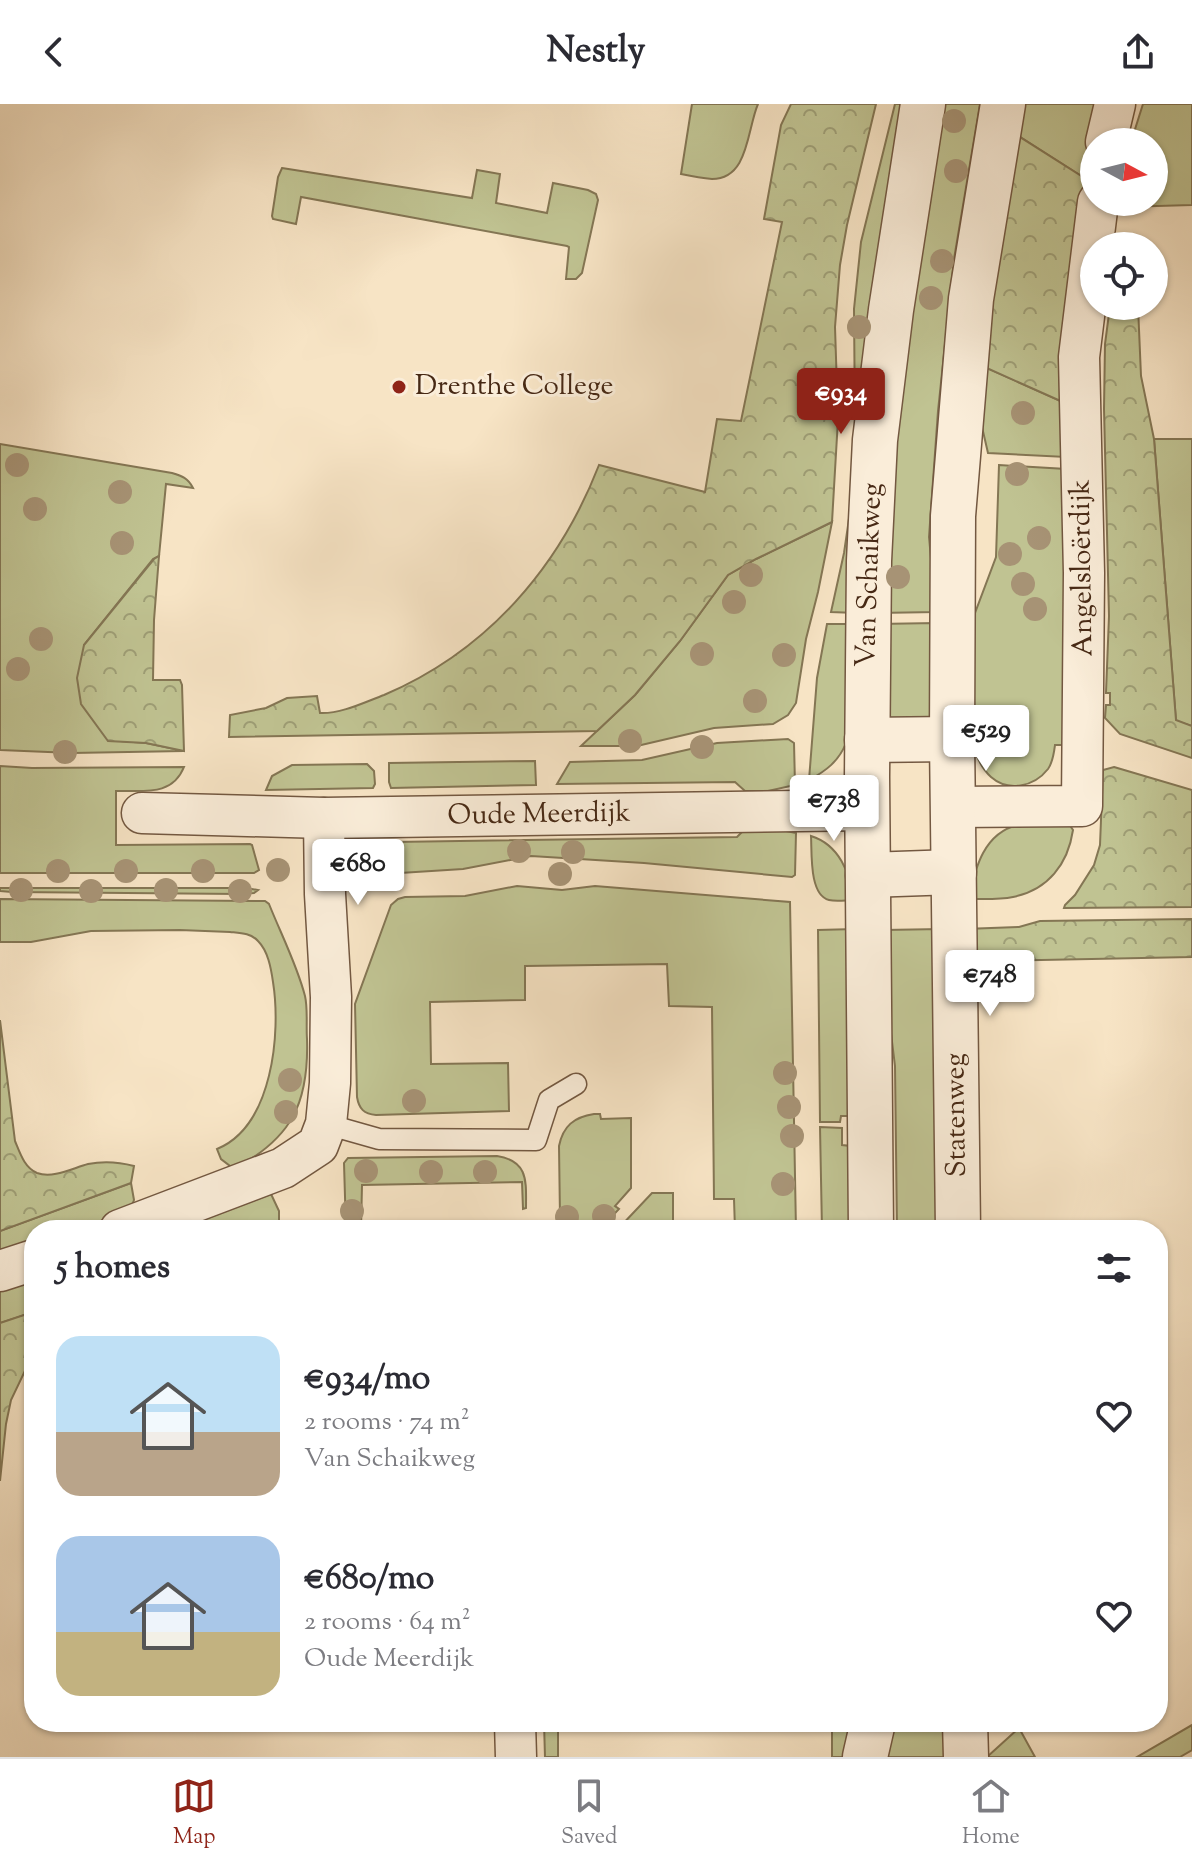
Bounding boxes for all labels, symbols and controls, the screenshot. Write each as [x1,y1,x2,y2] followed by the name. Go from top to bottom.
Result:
[546,26,646,78] text: Nestly
[32,30,76,74] icon: back
[1116,30,1160,74] icon: share
[1080,128,1168,216] north arrow
[1080,128,1168,320] map controls
[1080,232,1168,320] button: locate
[415,367,614,407] place label: Drenthe College
[794,368,888,436] pin: €934
[815,375,867,412] text: €934
[390,378,408,396] marker: Drenthe College
[1061,479,1105,657] street label: Angelsloërdijk
[847,482,893,668] street label: Van Schaikweg
[939,705,1033,773] pin: €529
[961,712,1011,749] text: €529
[787,775,881,843] pin: €738
[808,782,860,819] text: €738
[447,793,631,837] street label: Oude Meerdijk
[311,839,405,907] pin: €680
[330,846,386,883] text: €680
[943,950,1037,1018] pin: €748
[963,957,1017,994] text: €748
[936,1053,978,1177] street label: Statenweg
[56,1244,170,1293] text: 5 homes
[1092,1246,1136,1290] icon: filters
[304,1355,430,1404] text: €934/mo
[120,1368,216,1464] icon: home
[1092,1394,1136,1438] icon: heart
[304,1404,469,1441] text: 2 rooms · 74 m²
[304,1441,475,1478] text: Van Schaikweg
[304,1555,434,1604] text: €680/mo
[120,1568,216,1664] icon: home
[1092,1594,1136,1638] icon: heart
[304,1604,471,1641] text: 2 rooms · 64 m²
[304,1641,474,1678] text: Oude Meerdijk
[172,1774,216,1854] tab: Map
[561,1774,617,1854] tab: Saved
[962,1774,1020,1854] tab: Home

